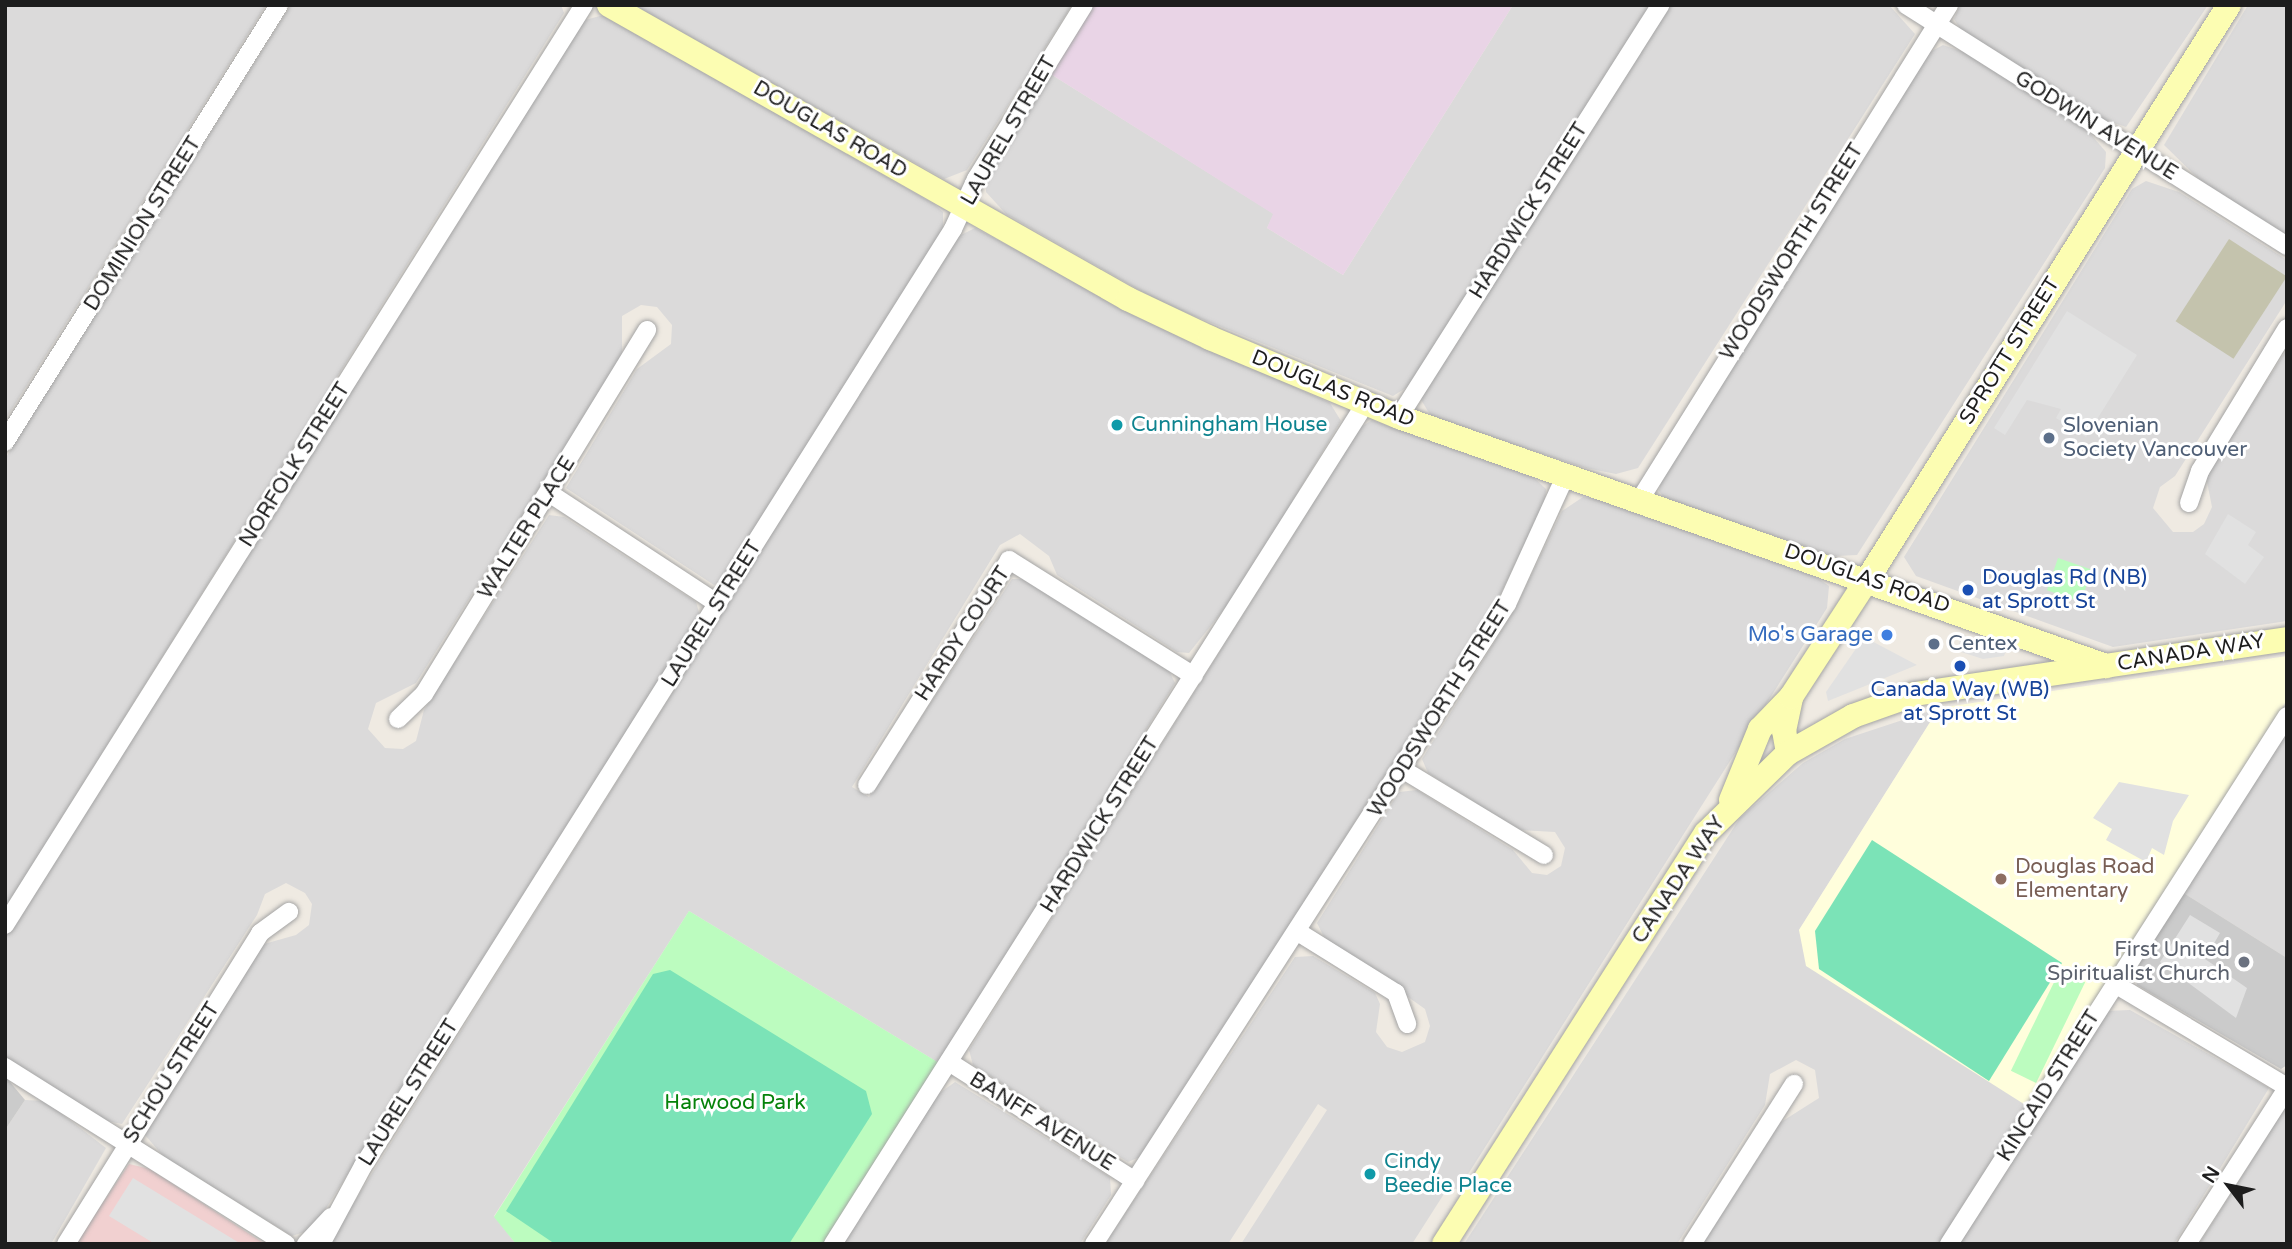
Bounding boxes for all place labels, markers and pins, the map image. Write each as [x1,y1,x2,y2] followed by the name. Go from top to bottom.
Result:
[1131,412,1327,438] place label: Cunningham House
[2063,413,2247,463] place label: Slovenian Society Vancouver
[1109,417,1125,433] marker: Cunningham House
[2041,430,2057,446] marker: Slovenian Society Vancouver
[1982,565,2147,615] place label: Douglas Rd (NB) at Sprott St
[1960,582,1976,598] marker: Douglas Rd (NB) at Sprott St
[1748,622,1873,648] place label: Mo's Garage
[1879,627,1895,643] marker: Mo's Garage
[1948,631,2018,657] place label: Centex
[1926,636,1942,652] marker: Centex
[1952,658,1968,674] marker: Canada Way (WB) at Sprott St
[1871,677,2049,727] place label: Canada Way (WB) at Sprott St
[2015,854,2155,904] place label: Douglas Road Elementary
[1993,871,2009,887] marker: Douglas Road Elementary
[2047,937,2230,987] place label: First United Spiritualist Church
[2236,954,2252,970] marker: First United Spiritualist Church
[1384,1149,1512,1199] place label: Cindy Beedie Place
[1362,1166,1378,1182] marker: Cindy Beedie Place

